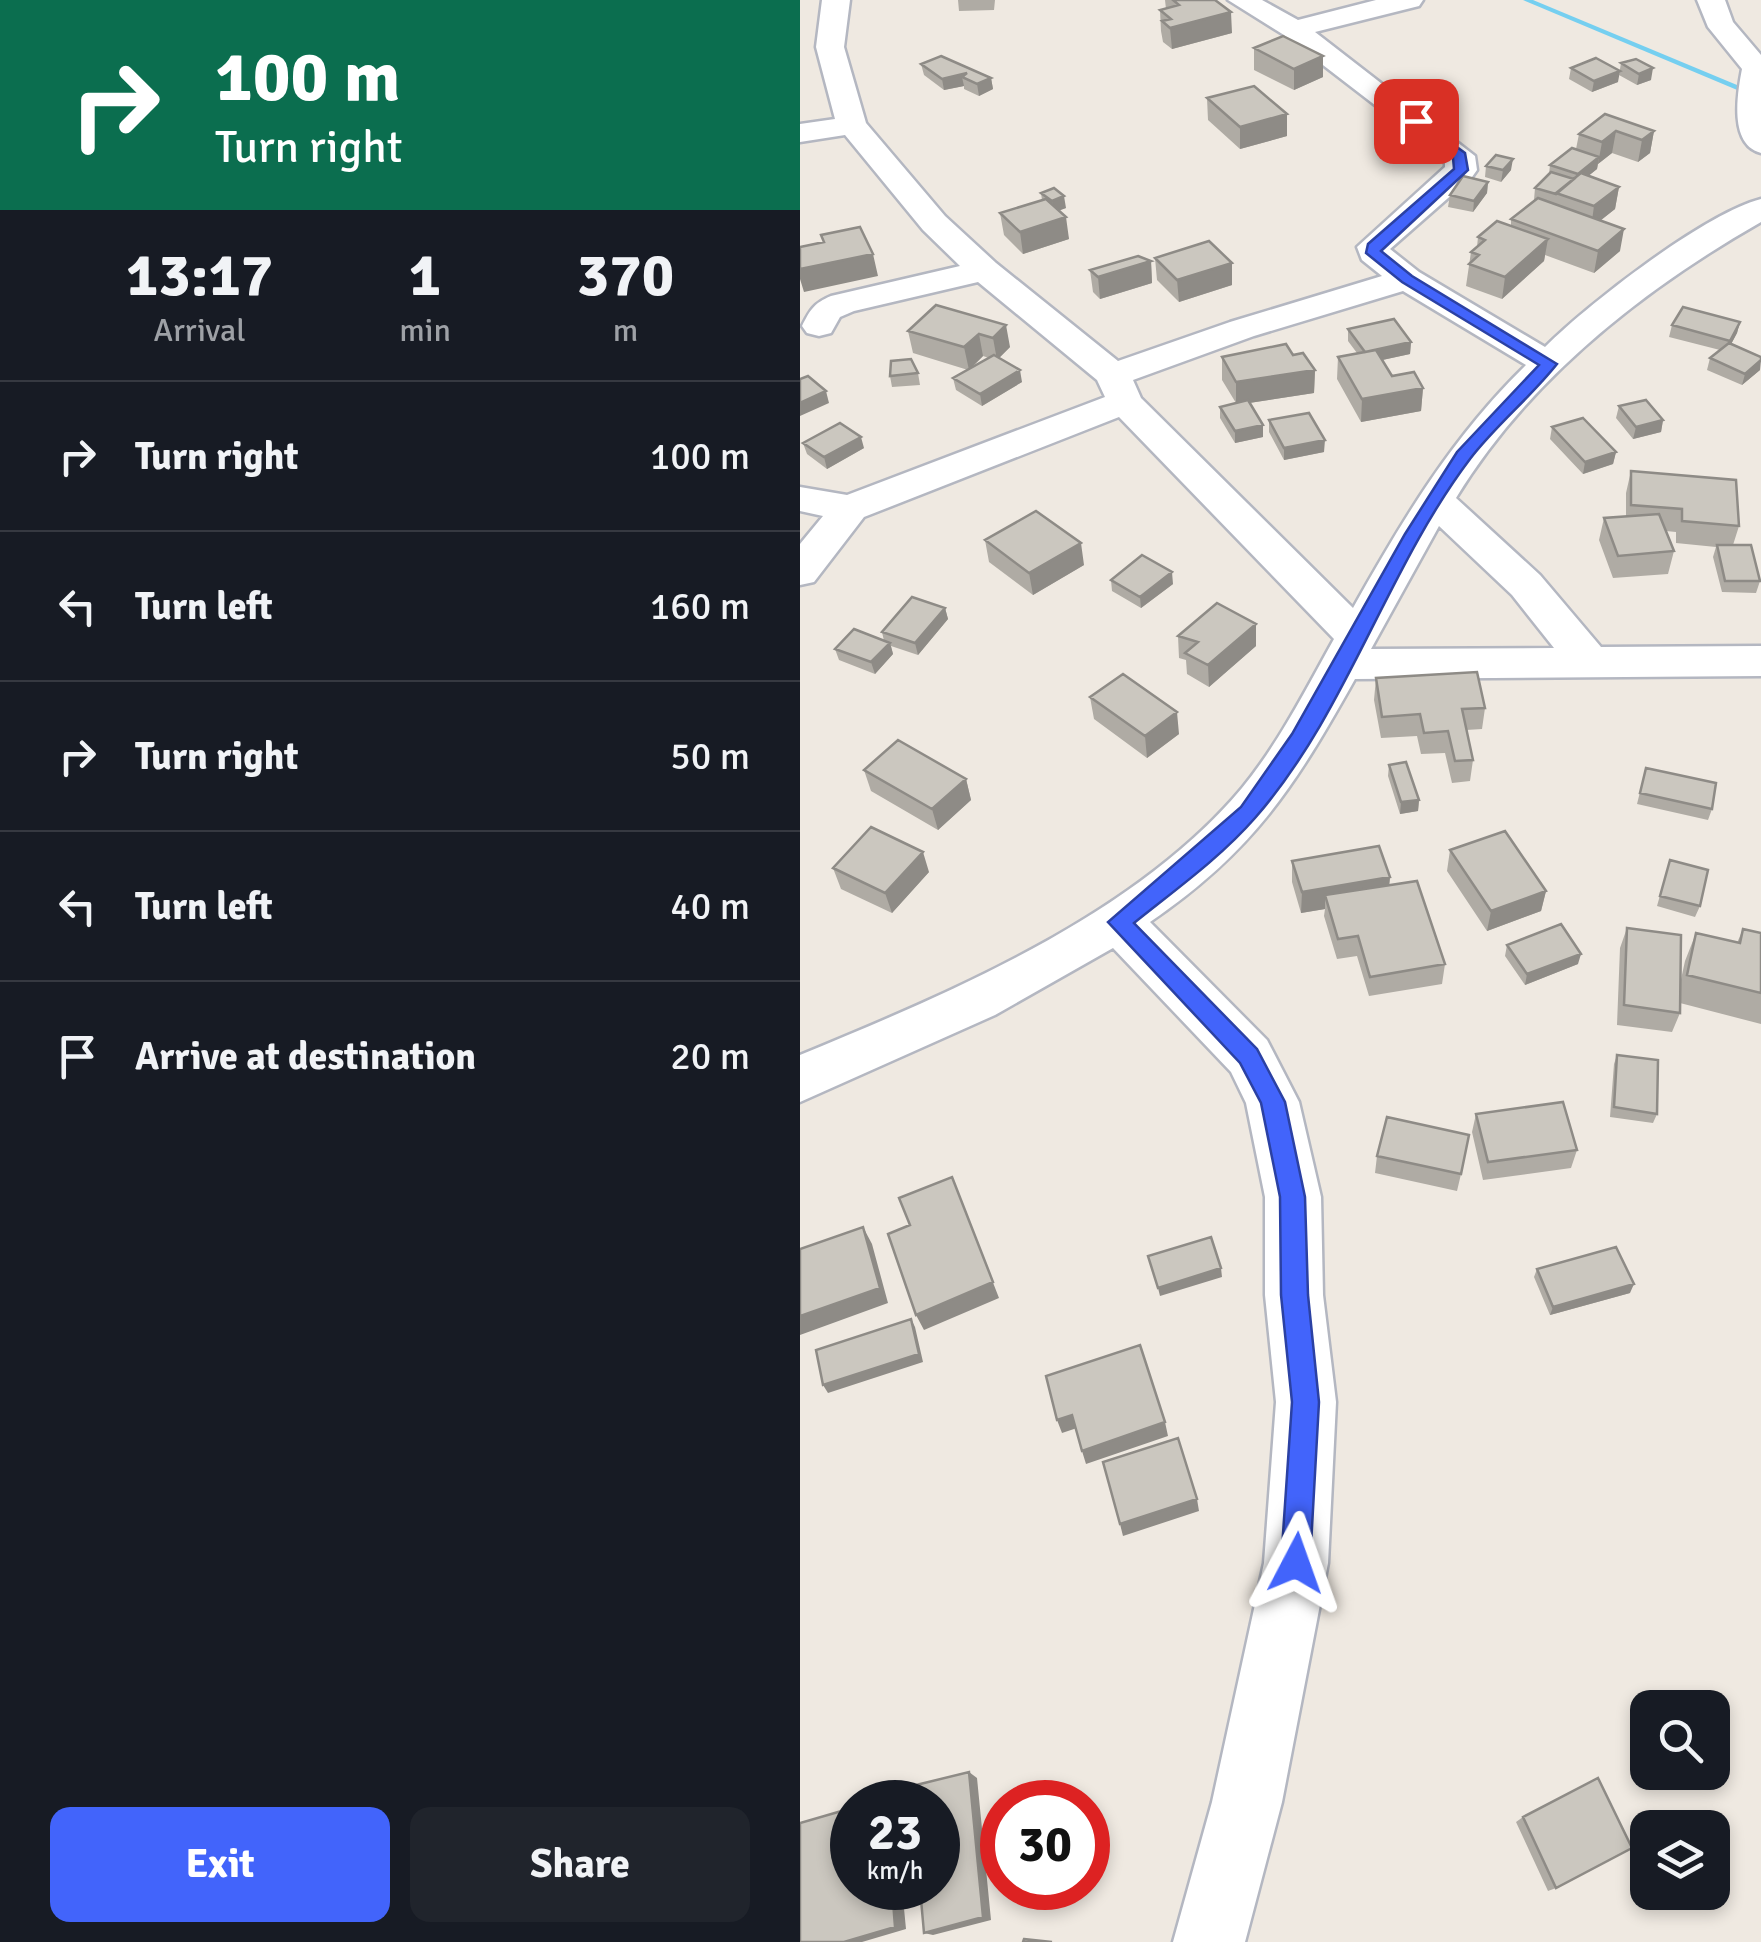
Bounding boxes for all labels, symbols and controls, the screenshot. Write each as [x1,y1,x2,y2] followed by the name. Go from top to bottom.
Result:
[215,34,400,120] text: 100 m
[50,40,180,170] icon: right
[1374,79,1459,164] pin
[1389,94,1444,149] icon: arrive
[215,120,403,175] text: Turn right
[126,239,273,313] text: 13:17
[409,239,441,313] text: 1
[577,239,674,313] text: 370
[154,311,246,350] text: Arrival
[399,311,451,350] text: min
[613,311,638,350] text: m
[50,429,105,484] icon: right
[135,433,299,480] text: Turn right
[650,433,750,480] text: 100 m
[50,579,105,634] icon: left
[135,583,273,630] text: Turn left
[650,583,750,630] text: 160 m
[50,729,105,784] icon: right
[135,733,299,780] text: Turn right
[670,733,750,780] text: 50 m
[50,879,105,934] icon: left
[135,883,273,930] text: Turn left
[670,883,750,930] text: 40 m
[50,1029,105,1084] icon: arrive
[135,1033,476,1080] text: Arrive at destination
[670,1033,750,1080] text: 20 m
[1244,1511,1348,1615] position arrow
[1630,1690,1730,1910] map controls
[1630,1690,1730,1790] button: search
[980,1780,1110,1910] speed limit sign: 30
[868,1802,922,1864] text: 23
[50,1807,390,1922] button: Exit
[410,1807,750,1922] button: Share
[1630,1810,1730,1910] button: layers
[867,1855,923,1886] text: km/h

